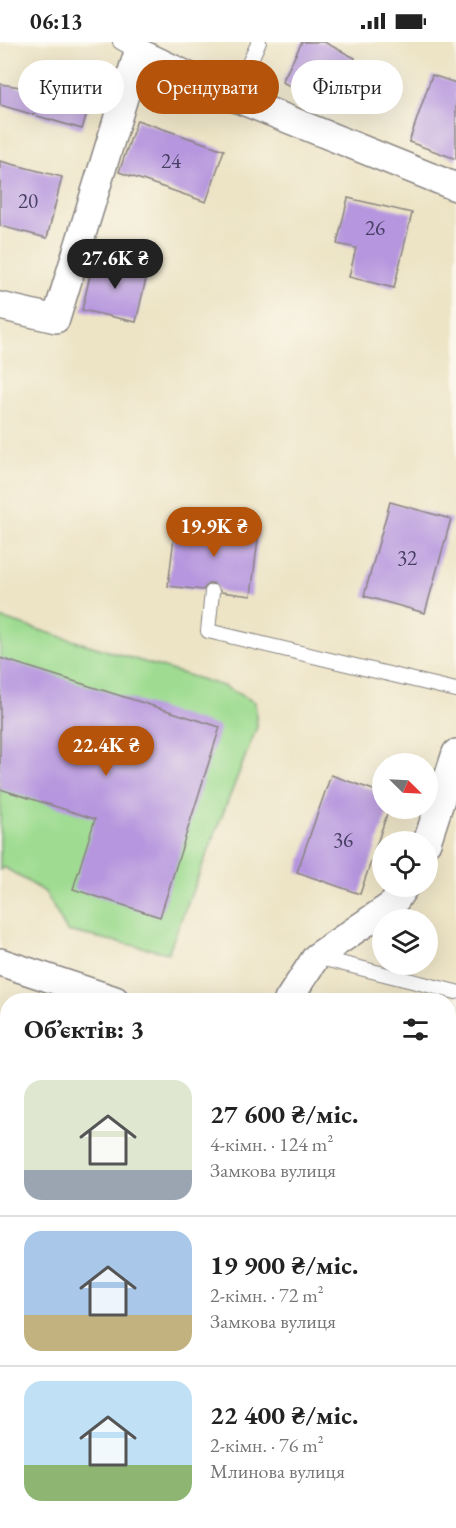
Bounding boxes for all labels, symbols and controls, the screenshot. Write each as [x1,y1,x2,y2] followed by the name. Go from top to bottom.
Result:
[30,7,83,36] text: 06:13
[18,60,124,114] chip: Купити
[136,60,279,114] chip: Орендувати
[291,60,403,114] chip: Фільтри
[161,147,182,174] house number: 24
[18,187,38,214] house number: 20
[365,214,385,241] house number: 26
[60,239,170,290] pin: 27.6K ₴
[81,245,149,271] text: 27.6K ₴
[159,507,269,558] pin: 19.9K ₴
[180,513,248,539] text: 19.9K ₴
[397,544,417,571] house number: 32
[51,726,161,777] pin: 22.4K ₴
[72,732,140,758] text: 22.4K ₴
[372,753,438,819] north arrow
[372,753,438,975] map controls
[333,826,353,853] house number: 36
[372,831,438,897] button: locate
[372,909,438,975] button: layers
[24,1012,144,1046] text: Об’єктів: 3
[399,1013,432,1046] icon: filters
[210,1097,358,1131] text: 27 600 ₴/міс.
[72,1104,144,1176] icon: home
[210,1131,333,1157] text: 4-кімн. · 124 m²
[210,1157,336,1183] text: Замкова вулиця
[210,1248,358,1282] text: 19 900 ₴/міс.
[72,1255,144,1327] icon: home
[210,1282,324,1308] text: 2-кімн. · 72 m²
[210,1308,336,1334] text: Замкова вулиця
[210,1398,358,1432] text: 22 400 ₴/міс.
[72,1405,144,1477] icon: home
[210,1432,324,1458] text: 2-кімн. · 76 m²
[210,1458,345,1484] text: Млинова вулиця

